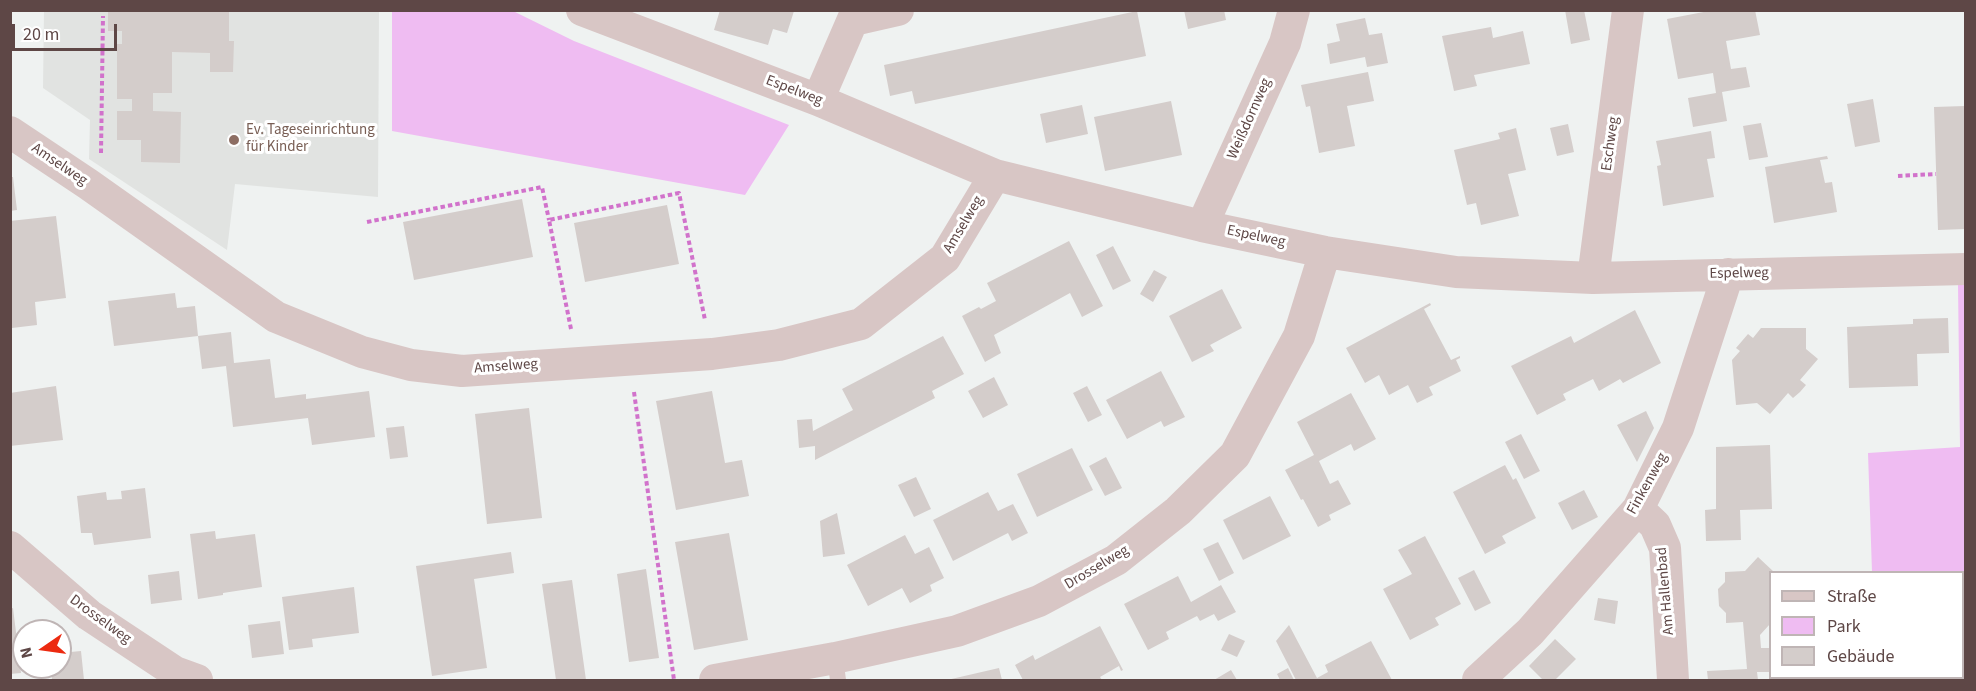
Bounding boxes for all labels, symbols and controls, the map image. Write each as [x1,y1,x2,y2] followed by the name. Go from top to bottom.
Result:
[15,12,120,50] scale bar
[23,22,59,47] text: 20 m
[763,72,825,110] street label: Espelweg
[1224,76,1276,162] street label: Weißdornweg
[1598,116,1624,172] street label: Eschweg
[246,122,375,157] place label: Ev. Tageseinrichtung für Kinder
[227,133,241,147] marker: Ev. Tageseinrichtung für Kinder
[28,140,90,190] street label: Amselweg
[940,193,988,257] street label: Amselweg
[1225,222,1287,252] street label: Espelweg
[1709,264,1769,284] street label: Espelweg
[474,356,538,378] street label: Amselweg
[1624,450,1672,518] street label: Finkenweg
[1062,542,1132,594] street label: Drosselweg
[1653,546,1679,636] street label: Am Hallenbad
[1769,571,1964,679] legend
[1827,584,1876,609] text: Straße
[66,592,134,648] street label: Drosselweg
[1827,614,1861,639] text: Park
[12,619,72,679] north arrow
[1827,644,1895,669] text: Gebäude
[14,645,38,660] text: N

